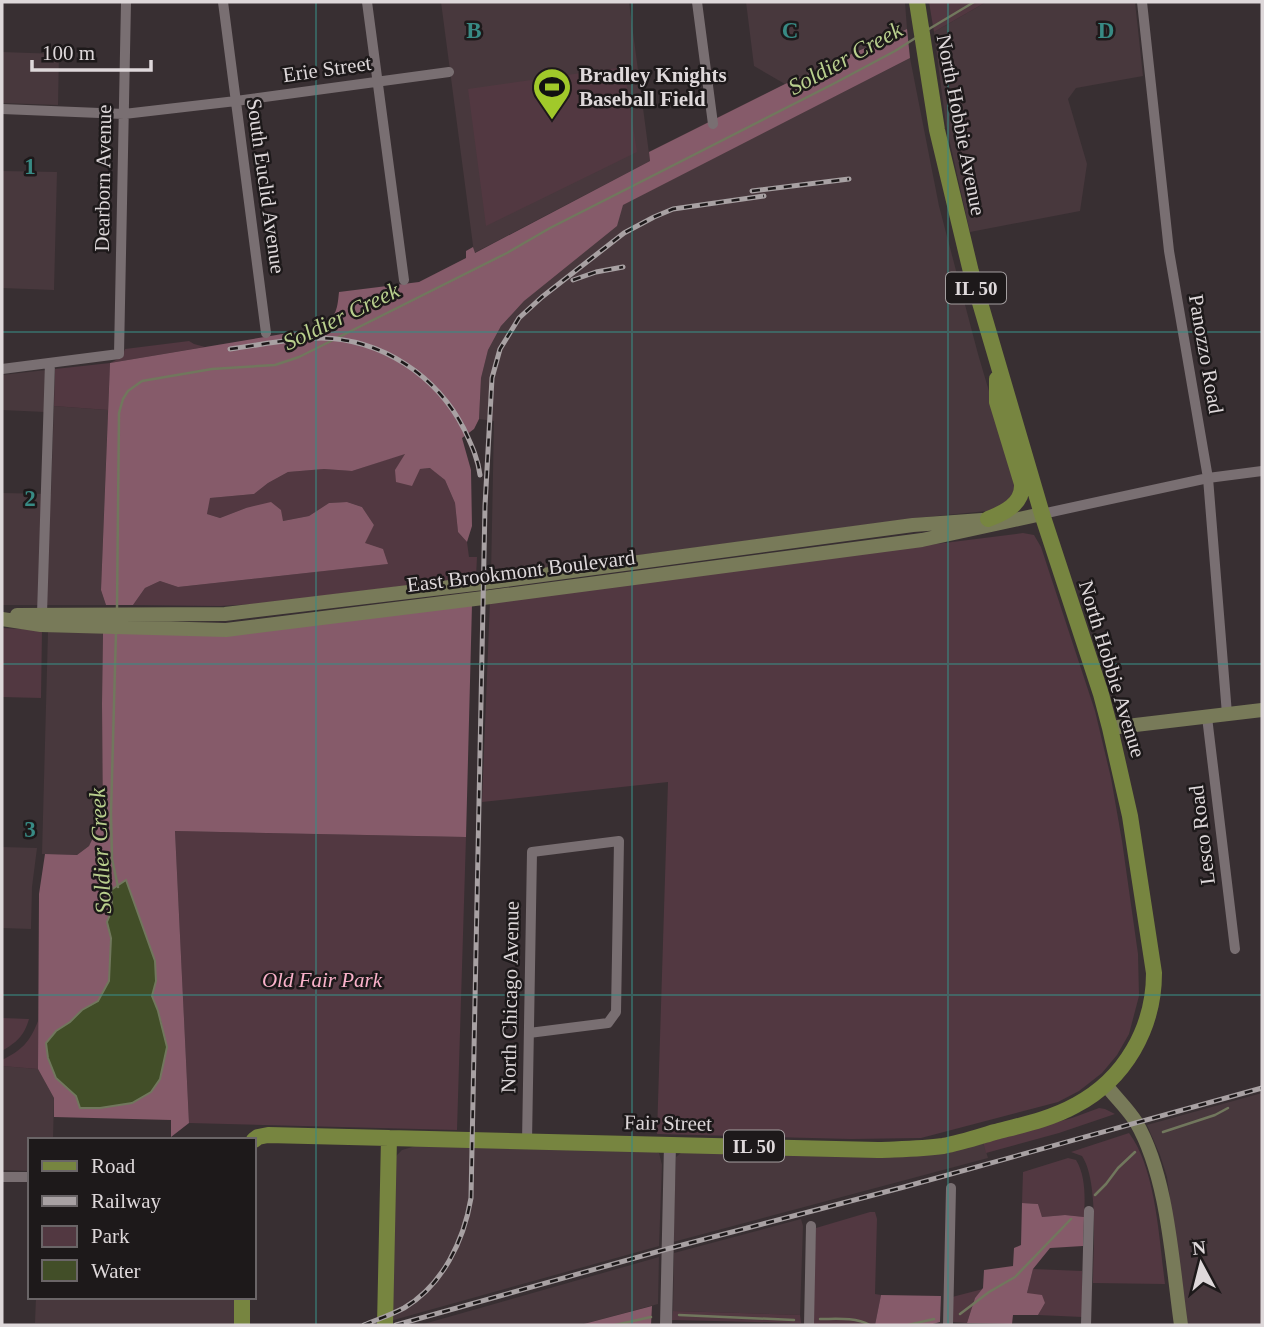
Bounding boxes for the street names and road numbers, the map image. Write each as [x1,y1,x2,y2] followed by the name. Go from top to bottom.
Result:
[932,32,990,218] street label: North Hobbie Avenue
[281,51,373,87] street label: Erie Street
[242,97,290,275] street label: South Euclid Avenue
[90,104,116,252] street label: Dearborn Avenue
[946,272,1006,304] road number: IL 50
[1184,292,1228,416] street label: Panozzo Road
[405,545,637,597] street label: East Brookmont Boulevard
[1074,578,1150,760] street label: North Hobbie Avenue
[1184,784,1220,886] street label: Lesco Road
[496,901,524,1093] street label: North Chicago Avenue
[624,1110,712,1136] street label: Fair Street
[724,1130,784,1162] road number: IL 50

